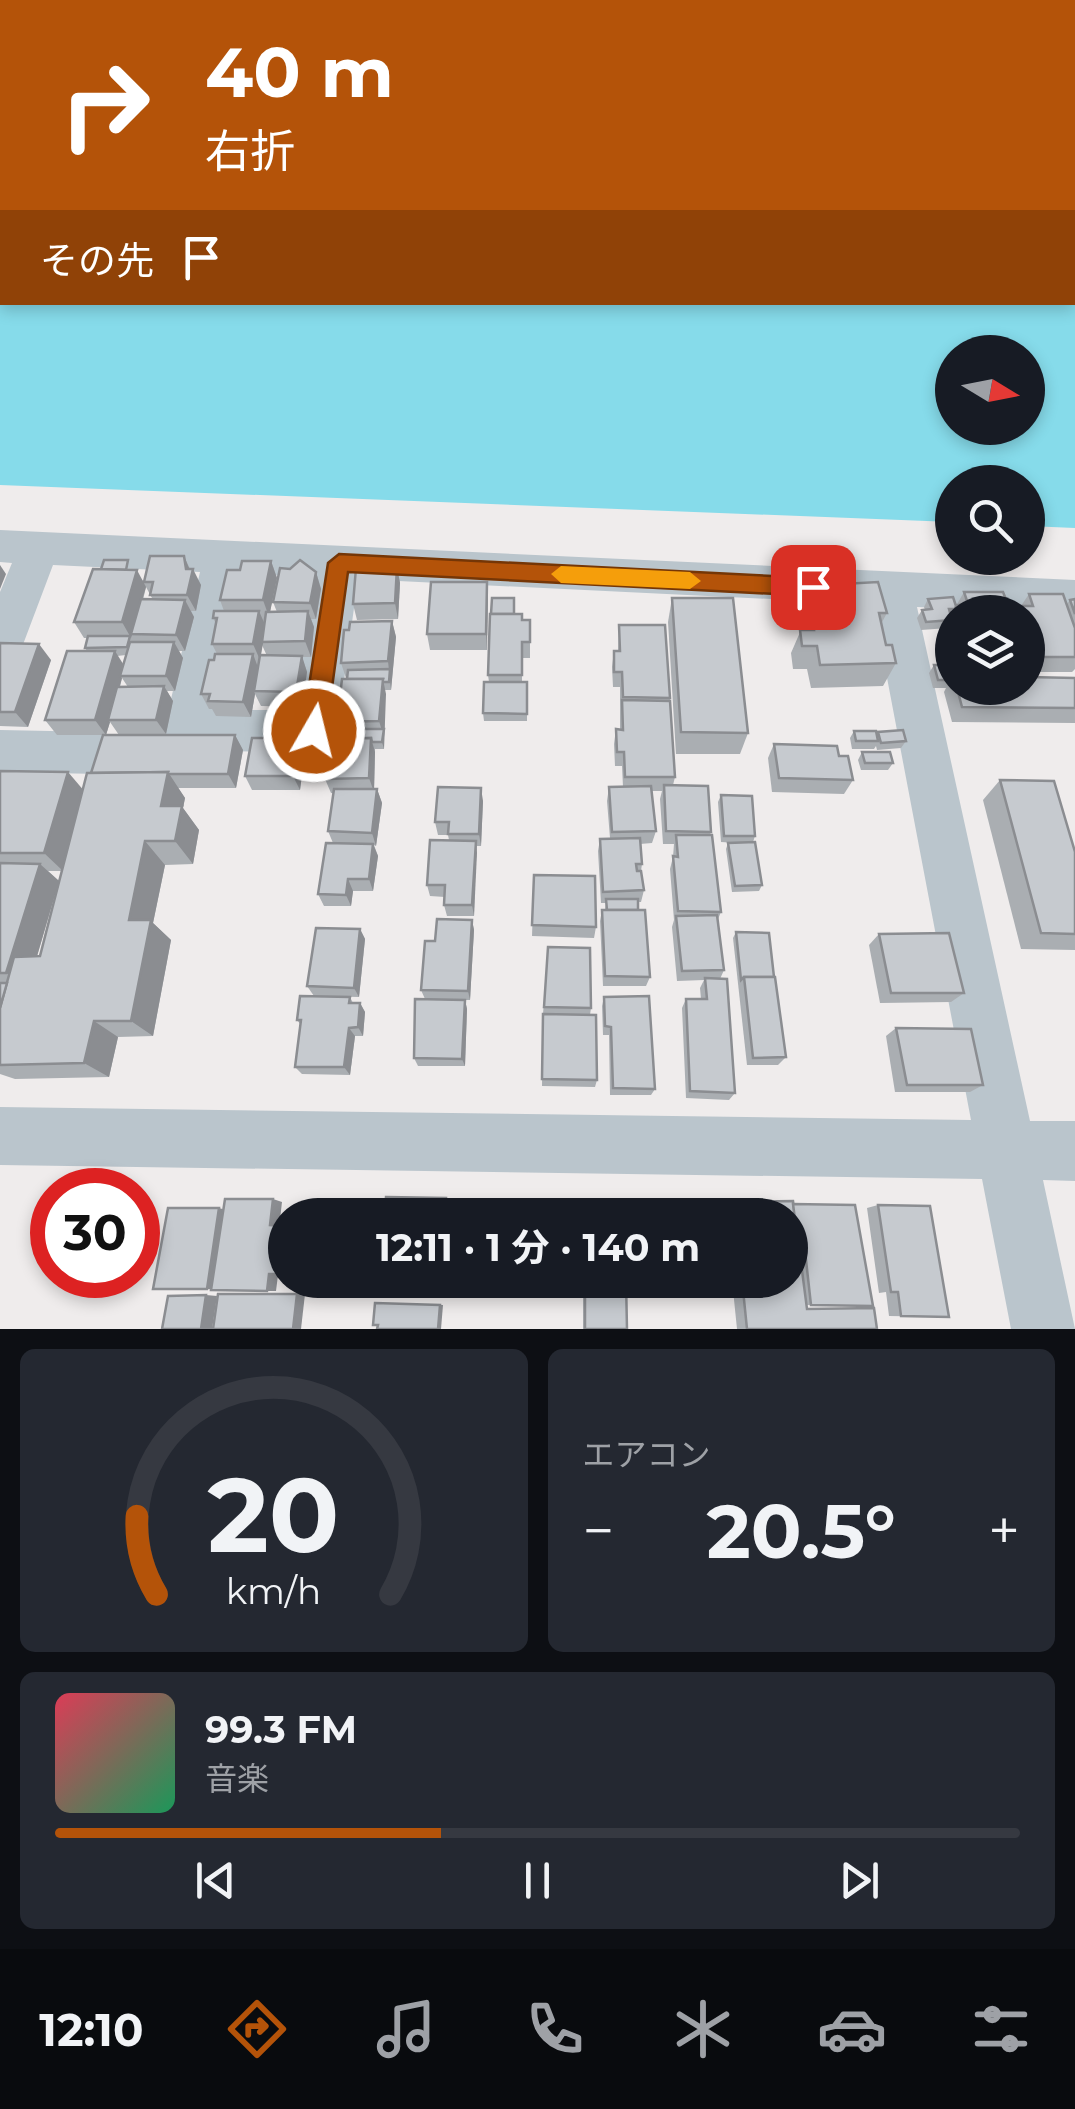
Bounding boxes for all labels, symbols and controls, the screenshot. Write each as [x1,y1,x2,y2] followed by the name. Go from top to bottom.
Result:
[205,29,394,115] text: 40 m
[40,40,170,170] icon: right
[205,123,295,178] text: 右折
[174,230,229,285] icon: arrive
[40,237,154,284] text: その先
[935,335,1045,445] north arrow
[935,335,1045,705] map controls
[935,465,1045,575] button: search
[771,545,856,630] pin
[786,560,841,615] icon: arrive
[935,595,1045,705] button: layers
[262,679,366,783] position arrow
[30,1168,160,1298] speed limit sign: 30
[376,1224,700,1271] text: 12:11 · 1 分 · 140 m
[583,1435,711,1474] text: エアコン
[208,1451,340,1578] text: 20
[707,1485,896,1577] text: 20.5°
[583,1497,614,1564] text: −
[988,1497,1020,1564] text: +
[226,1569,321,1613] text: km/h
[205,1706,357,1753] text: 99.3 FM
[205,1759,269,1798] text: 音楽
[188,1853,243,1908] icon: previous
[510,1853,565,1908] icon: pause
[832,1853,887,1908] icon: next
[222,1994,292,2064] icon: directions
[371,1994,441,2064] icon: music
[520,1994,590,2064] icon: phone
[668,1994,738,2064] icon: climate
[817,1994,887,2064] icon: car
[966,1994,1036,2064] icon: filters
[39,2002,144,2057] text: 12:10

